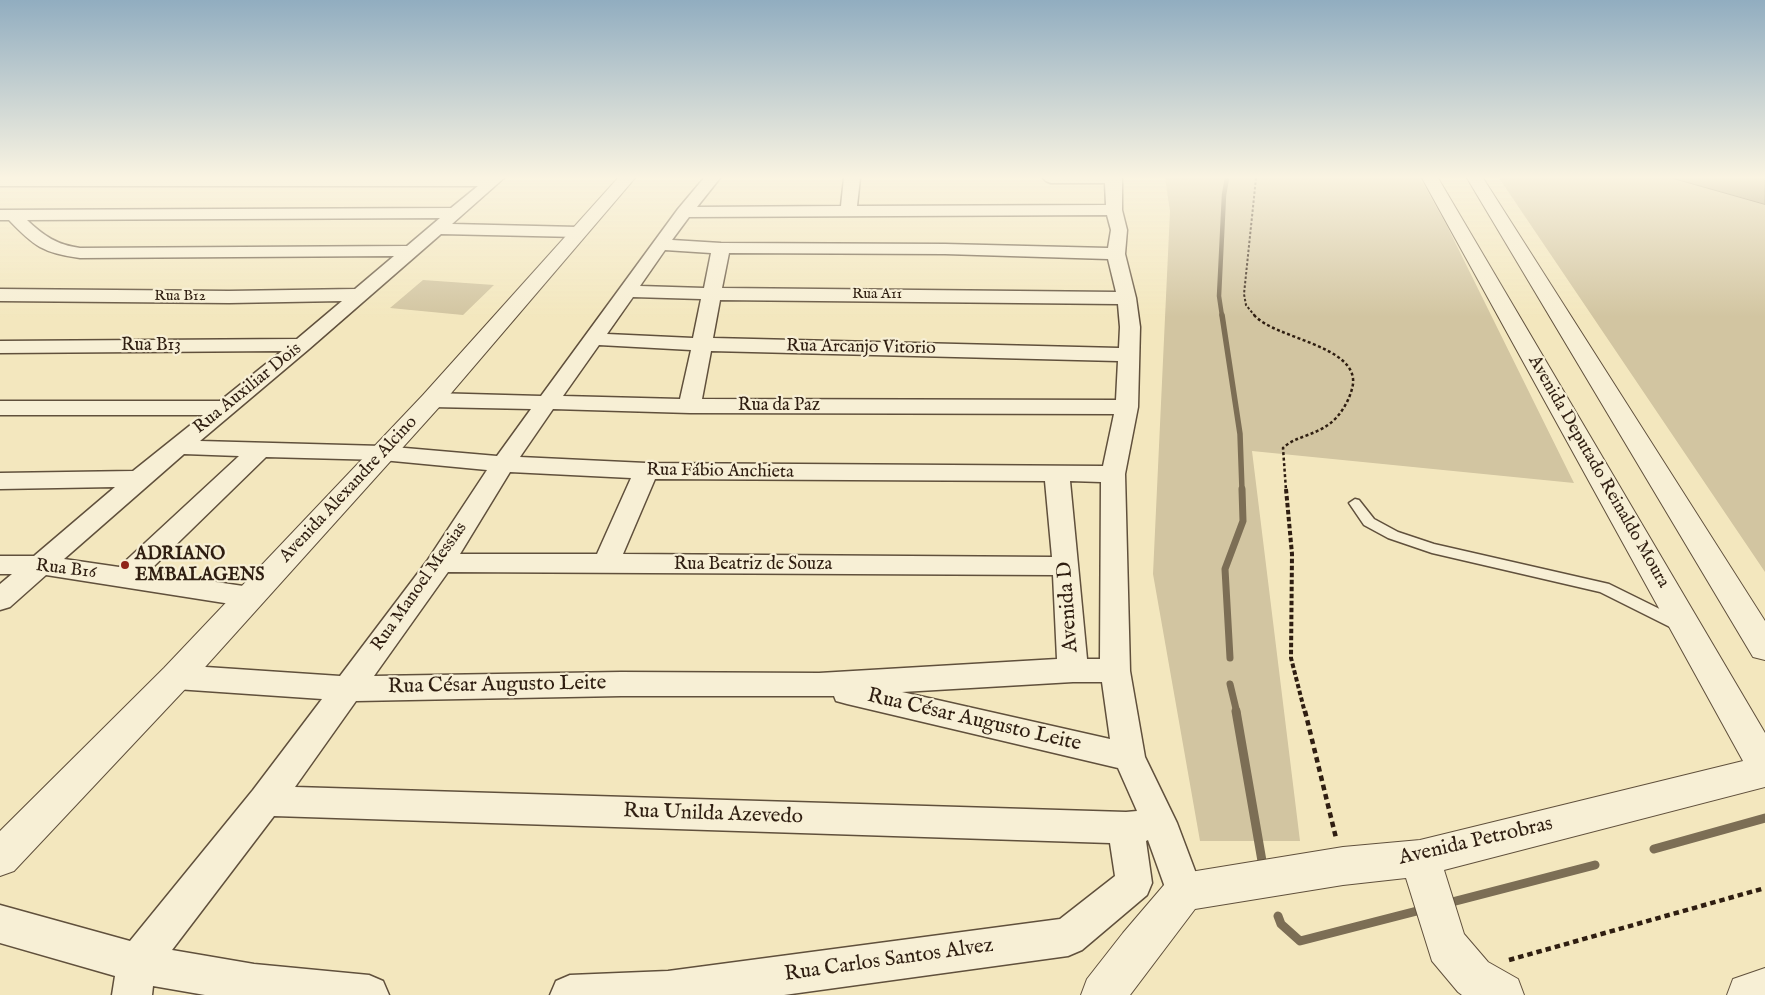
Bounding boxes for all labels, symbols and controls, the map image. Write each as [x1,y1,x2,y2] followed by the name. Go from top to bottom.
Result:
[852,286,902,304] street label: Rua A11
[154,288,206,306] street label: Rua B12
[121,335,181,357] street label: Rua B13
[786,336,936,360] street label: Rua Arcanjo Vitorio
[190,339,306,439] street label: Rua Auxiliar Dois
[1522,352,1674,592] street label: Avenida Deputado Reinaldo Moura
[738,395,820,417] street label: Rua da Paz
[276,412,422,568] street label: Avenida Alexandre Alcino
[646,460,794,484] street label: Rua Fábio Anchieta
[367,518,473,656] street label: Rua Manoel Messias
[135,544,265,586] place label: ADRIANO EMBALAGENS
[674,554,832,576] street label: Rua Beatriz de Souza
[34,556,98,584] street label: Rua B16
[119,559,131,571] marker: ADRIANO EMBALAGENS
[1053,561,1085,653] street label: Avenida D
[387,671,607,701] street label: Rua César Augusto Leite
[865,684,1083,758] street label: Rua César Augusto Leite
[623,799,803,831] street label: Rua Unilda Azevedo
[1397,812,1555,872] street label: Avenida Petrobras
[783,934,995,988] street label: Rua Carlos Santos Alvez

